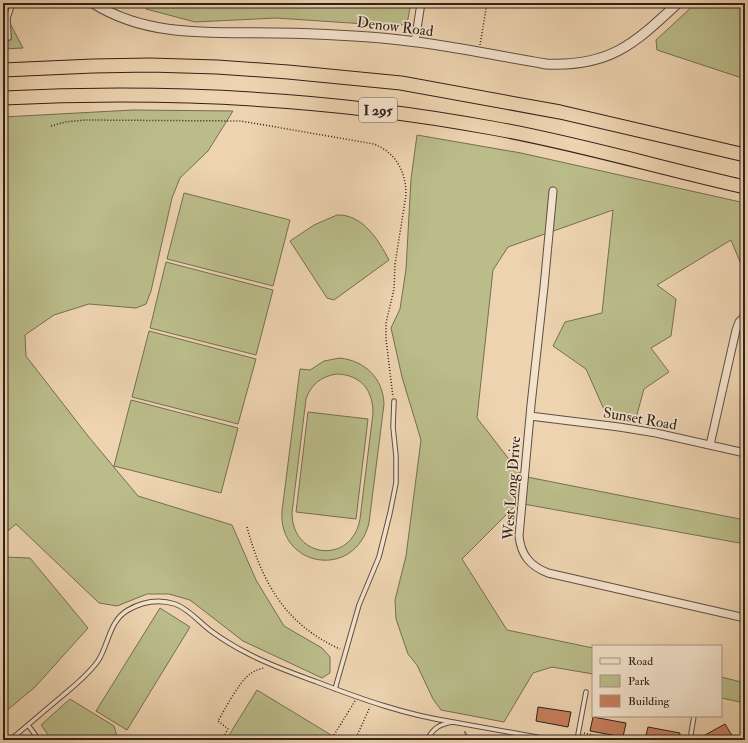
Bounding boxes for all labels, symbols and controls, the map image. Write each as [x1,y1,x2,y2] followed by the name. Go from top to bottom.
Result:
[356,13,435,41] street label: Denow Road
[359,98,397,122] road number: I 295
[602,403,679,435] street label: Sunset Road
[499,435,525,542] street label: West Long Drive
[592,645,722,717] legend
[628,654,653,669] text: Road
[628,674,650,689] text: Park
[628,694,671,709] text: Building

